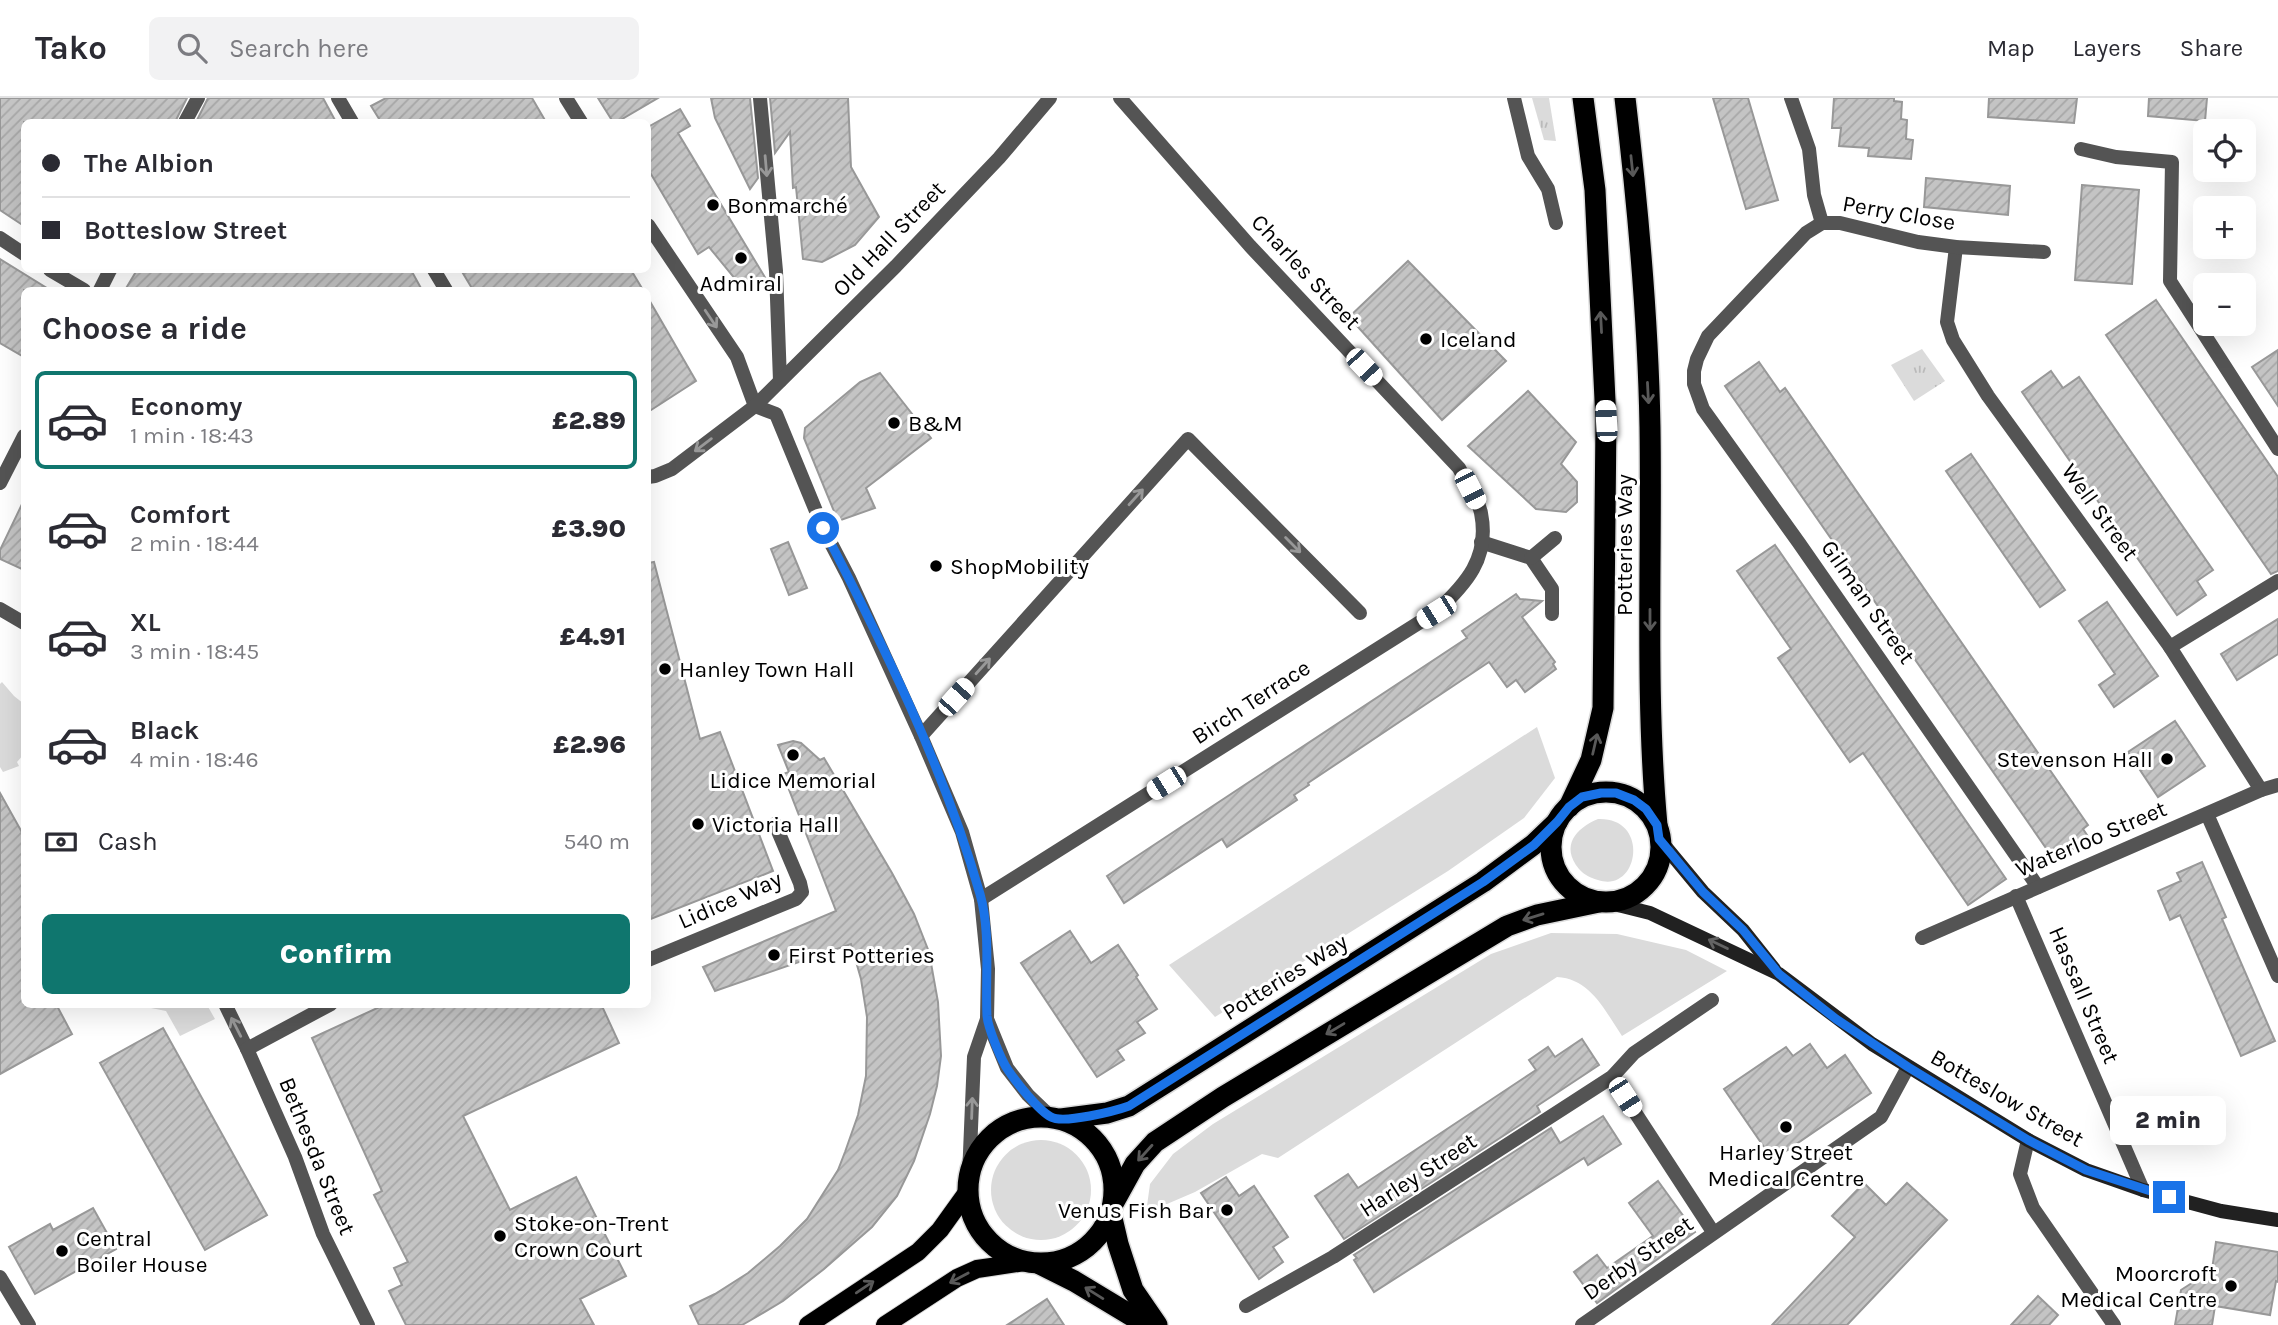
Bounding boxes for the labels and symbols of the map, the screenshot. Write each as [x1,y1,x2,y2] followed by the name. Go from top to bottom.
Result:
[760,154,773,177] one-way arrow
[1626,154,1639,177] one-way arrow
[827,175,951,302] street label: Old Hall Street
[1840,190,1958,236] street label: Perry Close
[727,192,848,219] place label: Bonmarché
[705,197,721,213] marker: Bonmarché
[1246,209,1367,336] street label: Charles Street
[733,250,749,266] marker: Admiral
[700,270,782,297] place label: Admiral
[704,309,718,328] one-way arrow
[1595,310,1608,333] one-way arrow
[1440,326,1517,353] place label: Iceland
[1418,331,1434,347] marker: Iceland
[1342,344,1387,390] car
[1642,381,1655,404] one-way arrow
[1595,399,1618,443] car
[908,410,963,437] place label: B&M
[886,415,902,431] marker: B&M
[694,438,713,453] one-way arrow
[2056,458,2144,566] street label: Well Street
[1452,466,1489,512] car
[1611,474,1638,616] street label: Potteries Way
[1127,489,1143,507] one-way arrow
[807,512,839,544] route start
[1815,535,1921,669] street label: Gilman Street
[1284,536,1301,553] one-way arrow
[950,553,1089,580] place label: ShopMobility
[928,558,944,574] marker: ShopMobility
[1413,592,1460,632] car
[1643,608,1657,631] one-way arrow
[1187,654,1315,750] street label: Birch Terrace
[679,656,855,683] place label: Hanley Town Hall
[975,658,991,676] one-way arrow
[657,661,673,677] marker: Hanley Town Hall
[935,674,978,720] car
[1589,733,1602,756] one-way arrow
[1996,746,2153,773] place label: Stevenson Hall
[785,747,801,763] marker: Lidice Memorial
[2159,751,2175,767] marker: Stevenson Hall
[1143,763,1190,803] car
[710,767,876,794] place label: Lidice Memorial
[2011,795,2171,883] street label: Waterloo Street
[712,811,839,838] place label: Victoria Hall
[690,816,706,832] marker: Victoria Hall
[674,865,786,935] street label: Lidice Way
[1522,912,1544,925] one-way arrow
[2043,922,2125,1068] street label: Hassall Street
[1218,928,1353,1026] street label: Potteries Way
[1708,937,1729,950] one-way arrow
[788,942,935,969] place label: First Potteries
[766,947,782,963] marker: First Potteries
[228,1017,242,1038] one-way arrow
[1326,1022,1346,1036] one-way arrow
[1926,1043,2089,1153] street label: Botteslow Street
[273,1073,361,1239] street label: Bethesda Street
[1605,1074,1646,1120] car
[2111,1096,2227,1144] callout: 2 min
[965,1097,978,1120] one-way arrow
[1778,1119,1794,1135] marker: Harley Street Medical Centre
[1354,1127,1482,1223] street label: Harley Street
[1708,1139,1864,1192] place label: Harley Street Medical Centre
[1137,1144,1153,1162] one-way arrow
[2153,1181,2185,1213] route end
[1058,1197,1214,1224] place label: Venus Fish Bar
[1219,1202,1235,1218] marker: Venus Fish Bar
[514,1210,669,1263] place label: Stoke-on-Trent Crown Court
[1578,1210,1699,1306] street label: Derby Street
[76,1225,208,1278] place label: Central Boiler House
[492,1228,508,1244] marker: Stoke-on-Trent Crown Court
[54,1243,70,1259] marker: Central Boiler House
[2060,1260,2217,1313] place label: Moorcroft Medical Centre
[949,1272,970,1285] one-way arrow
[2223,1278,2239,1294] marker: Moorcroft Medical Centre
[855,1280,874,1294] one-way arrow
[1084,1286,1104,1300] one-way arrow

